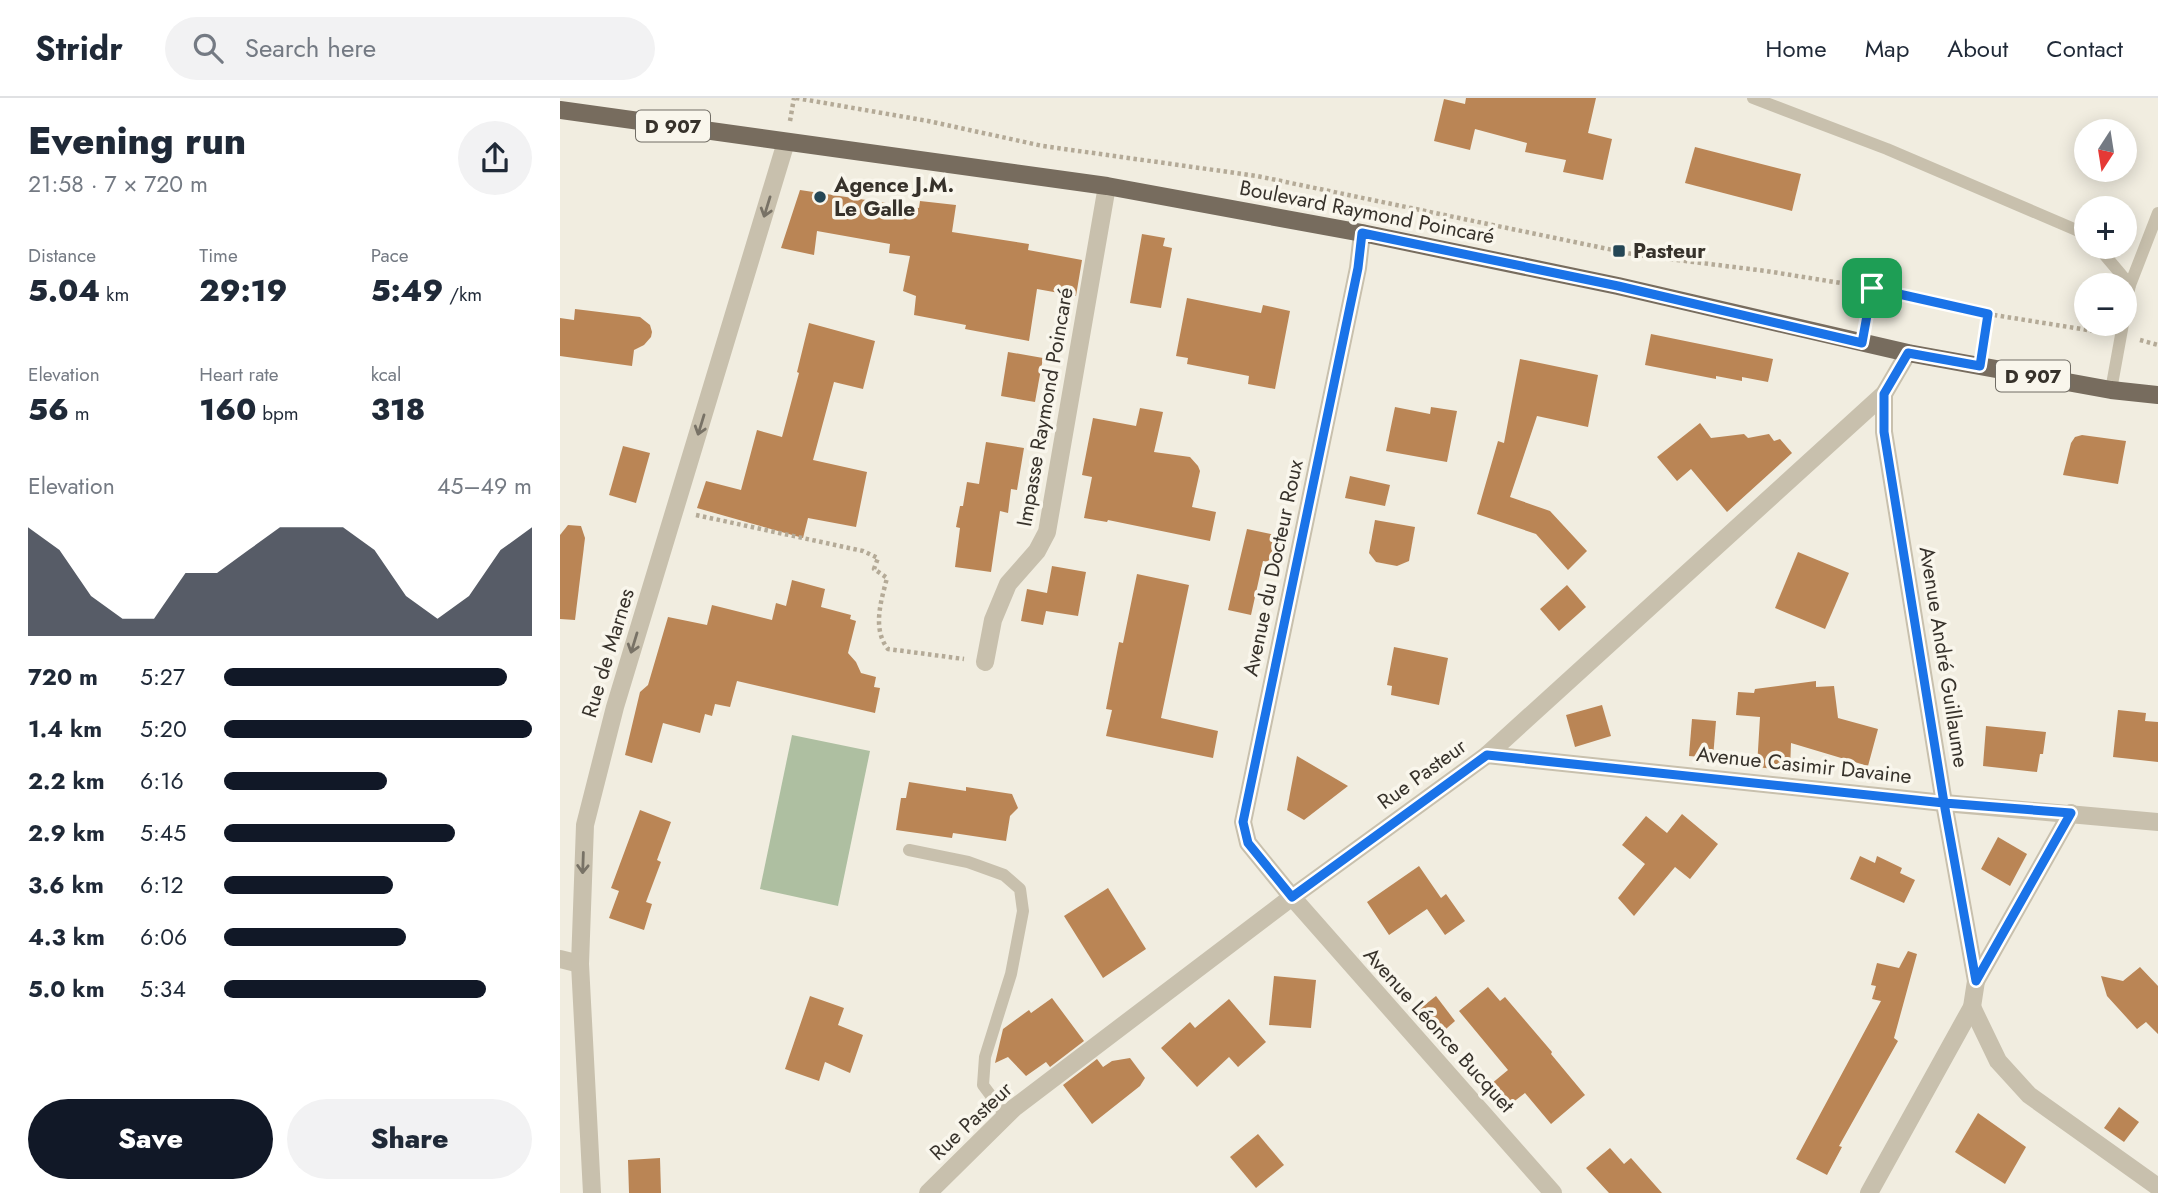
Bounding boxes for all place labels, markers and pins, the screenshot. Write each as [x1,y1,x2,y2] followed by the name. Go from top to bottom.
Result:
[833,170,954,224] place label: Agence J.M. Le Galle
[812,189,828,205] marker: Agence J.M. Le Galle
[1633,236,1706,266] place label: Pasteur
[1611,243,1627,259] marker: Pasteur
[1842,258,1902,318] pin

